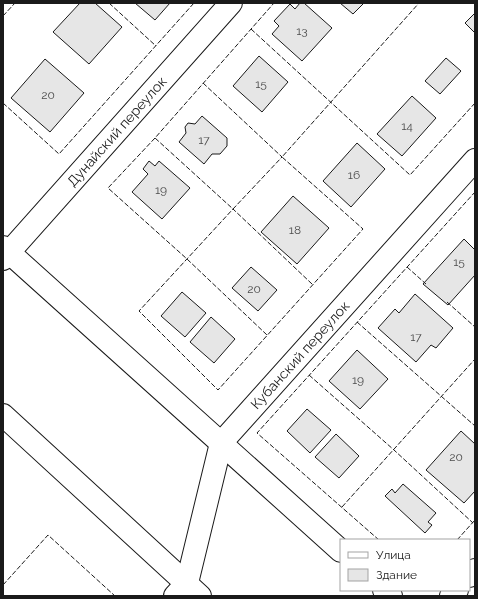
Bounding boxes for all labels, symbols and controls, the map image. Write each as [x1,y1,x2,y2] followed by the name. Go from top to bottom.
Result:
[296,24,308,38] house number: 13
[64,73,170,189] street label: Дунайский переулок
[255,77,267,91] house number: 15
[41,88,55,102] house number: 20
[401,119,413,133] house number: 14
[198,133,210,147] house number: 17
[348,168,360,182] house number: 16
[155,183,167,197] house number: 19
[289,223,301,237] house number: 18
[453,255,465,269] house number: 15
[247,282,261,296] house number: 20
[247,298,353,412] street label: Кубанский переулок
[410,330,422,344] house number: 17
[352,373,364,387] house number: 19
[449,450,463,464] house number: 20
[340,539,470,591] legend
[376,548,411,562] text: Улица
[376,568,417,582] text: Здание

